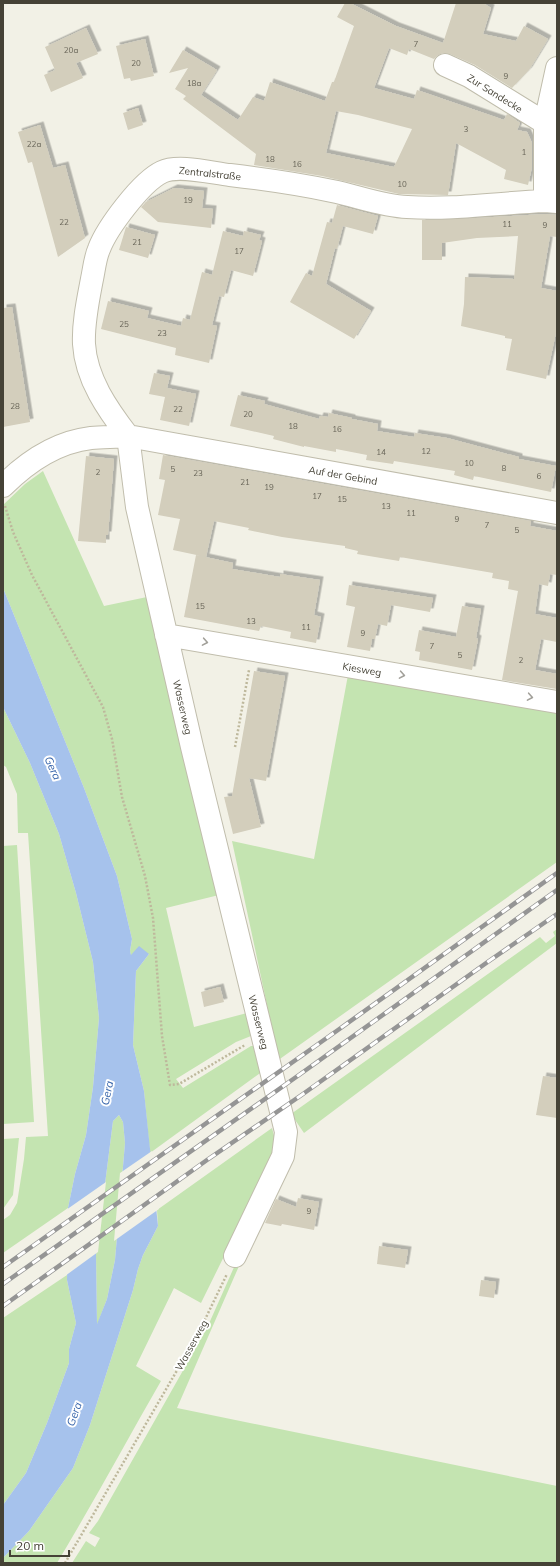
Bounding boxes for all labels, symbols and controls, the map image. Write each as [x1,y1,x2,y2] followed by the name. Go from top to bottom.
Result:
[414,39,419,49] house number: 7
[64,45,78,55] house number: 20a
[131,58,141,68] house number: 20
[465,71,525,116] street label: Zur Sandecke
[504,71,509,81] house number: 9
[187,78,201,88] house number: 18a
[464,124,469,134] house number: 3
[27,139,41,149] house number: 22a
[522,147,527,157] house number: 1
[265,154,275,164] house number: 18
[292,159,302,169] house number: 16
[178,164,242,183] street label: Zentralstraße
[397,179,407,189] house number: 10
[183,195,193,205] house number: 19
[59,217,69,227] house number: 22
[502,219,512,229] house number: 11
[543,220,548,230] house number: 9
[132,237,142,247] house number: 21
[234,246,244,256] house number: 17
[119,319,129,329] house number: 25
[157,328,167,338] house number: 23
[10,401,20,411] house number: 28
[173,404,183,414] house number: 22
[243,409,253,419] house number: 20
[288,421,298,431] house number: 18
[332,424,342,434] house number: 16
[421,446,431,456] house number: 12
[376,447,386,457] house number: 14
[464,458,474,468] house number: 10
[307,463,378,488] street label: Auf der Gebind
[502,463,507,473] house number: 8
[171,464,176,474] house number: 5
[96,467,101,477] house number: 2
[193,468,203,478] house number: 23
[537,471,542,481] house number: 6
[240,477,250,487] house number: 21
[264,482,274,492] house number: 19
[312,491,322,501] house number: 17
[337,494,347,504] house number: 15
[381,501,391,511] house number: 13
[406,508,416,518] house number: 11
[455,514,460,524] house number: 9
[485,520,490,530] house number: 7
[515,525,520,535] house number: 5
[195,601,205,611] house number: 15
[246,616,256,626] house number: 13
[301,622,311,632] house number: 11
[361,628,366,638] house number: 9
[202,637,208,646] one-way arrow
[430,641,435,651] house number: 7
[458,650,463,660] house number: 5
[519,655,524,665] house number: 2
[342,660,382,679] street label: Kiesweg
[399,671,405,679] one-way arrow
[170,678,195,736] street label: Wasserweg
[527,692,533,701] one-way arrow
[42,754,65,782] water label: Gera
[245,993,272,1051] street label: Wasserweg
[98,1079,116,1106] water label: Gera
[307,1206,312,1216] house number: 9
[172,1318,211,1373] street label: Wasserweg
[63,1400,85,1428] water label: Gera
[10,1532,69,1558] scale bar
[16,1538,44,1553] text: 20 m

